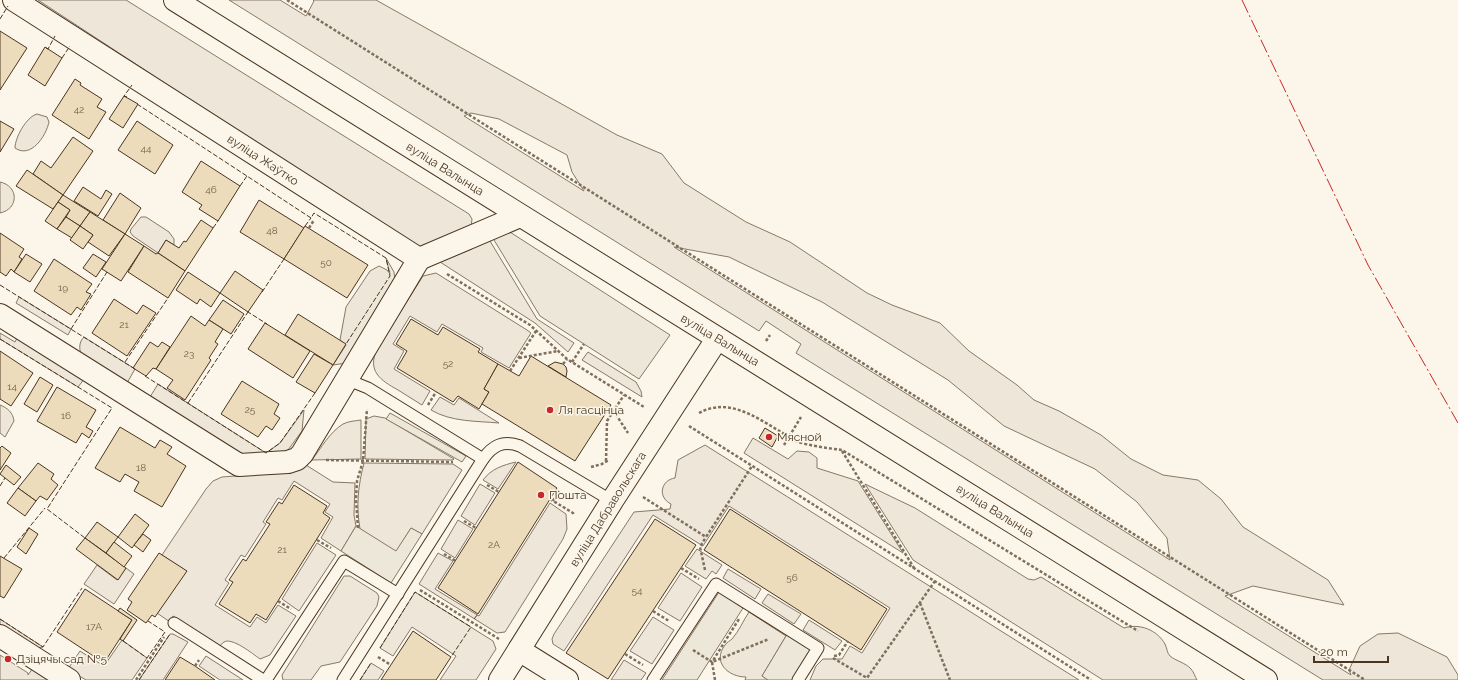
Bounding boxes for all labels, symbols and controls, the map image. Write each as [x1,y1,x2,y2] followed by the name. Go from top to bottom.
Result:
[74,104,84,115] house number: 42
[225,132,301,188] street label: вуліца Жаўтко
[404,140,486,198] street label: вуліца Валынца
[141,143,152,154] house number: 44
[205,184,217,195] house number: 46
[266,225,278,236] house number: 48
[320,257,332,268] house number: 50
[58,282,68,293] house number: 19
[678,311,762,369] street label: вуліца Валынца
[119,319,129,330] house number: 21
[184,348,194,359] house number: 23
[443,358,453,369] house number: 52
[7,381,17,392] house number: 14
[558,403,624,417] place label: Ля гасцінца
[245,404,256,415] house number: 25
[545,405,555,415] marker: Ля гасцінца
[61,410,71,421] house number: 16
[777,430,822,444] place label: Мясной
[764,432,774,442] marker: Мясной
[567,449,649,569] street label: вуліца Дабравольскага
[136,462,146,473] house number: 18
[954,482,1036,540] street label: вуліца Валынца
[549,488,587,502] place label: Пошта
[536,490,546,500] marker: Пошта
[488,539,500,550] house number: 2А
[277,544,287,555] house number: 21
[786,572,798,583] house number: 56
[632,585,643,596] house number: 54
[86,621,102,632] house number: 17А
[1314,638,1388,664] scale bar
[1320,645,1348,659] text: 20 m
[16,652,108,666] place label: Дзіцячы сад №5
[3,654,13,664] marker: Дзіцячы сад №5

